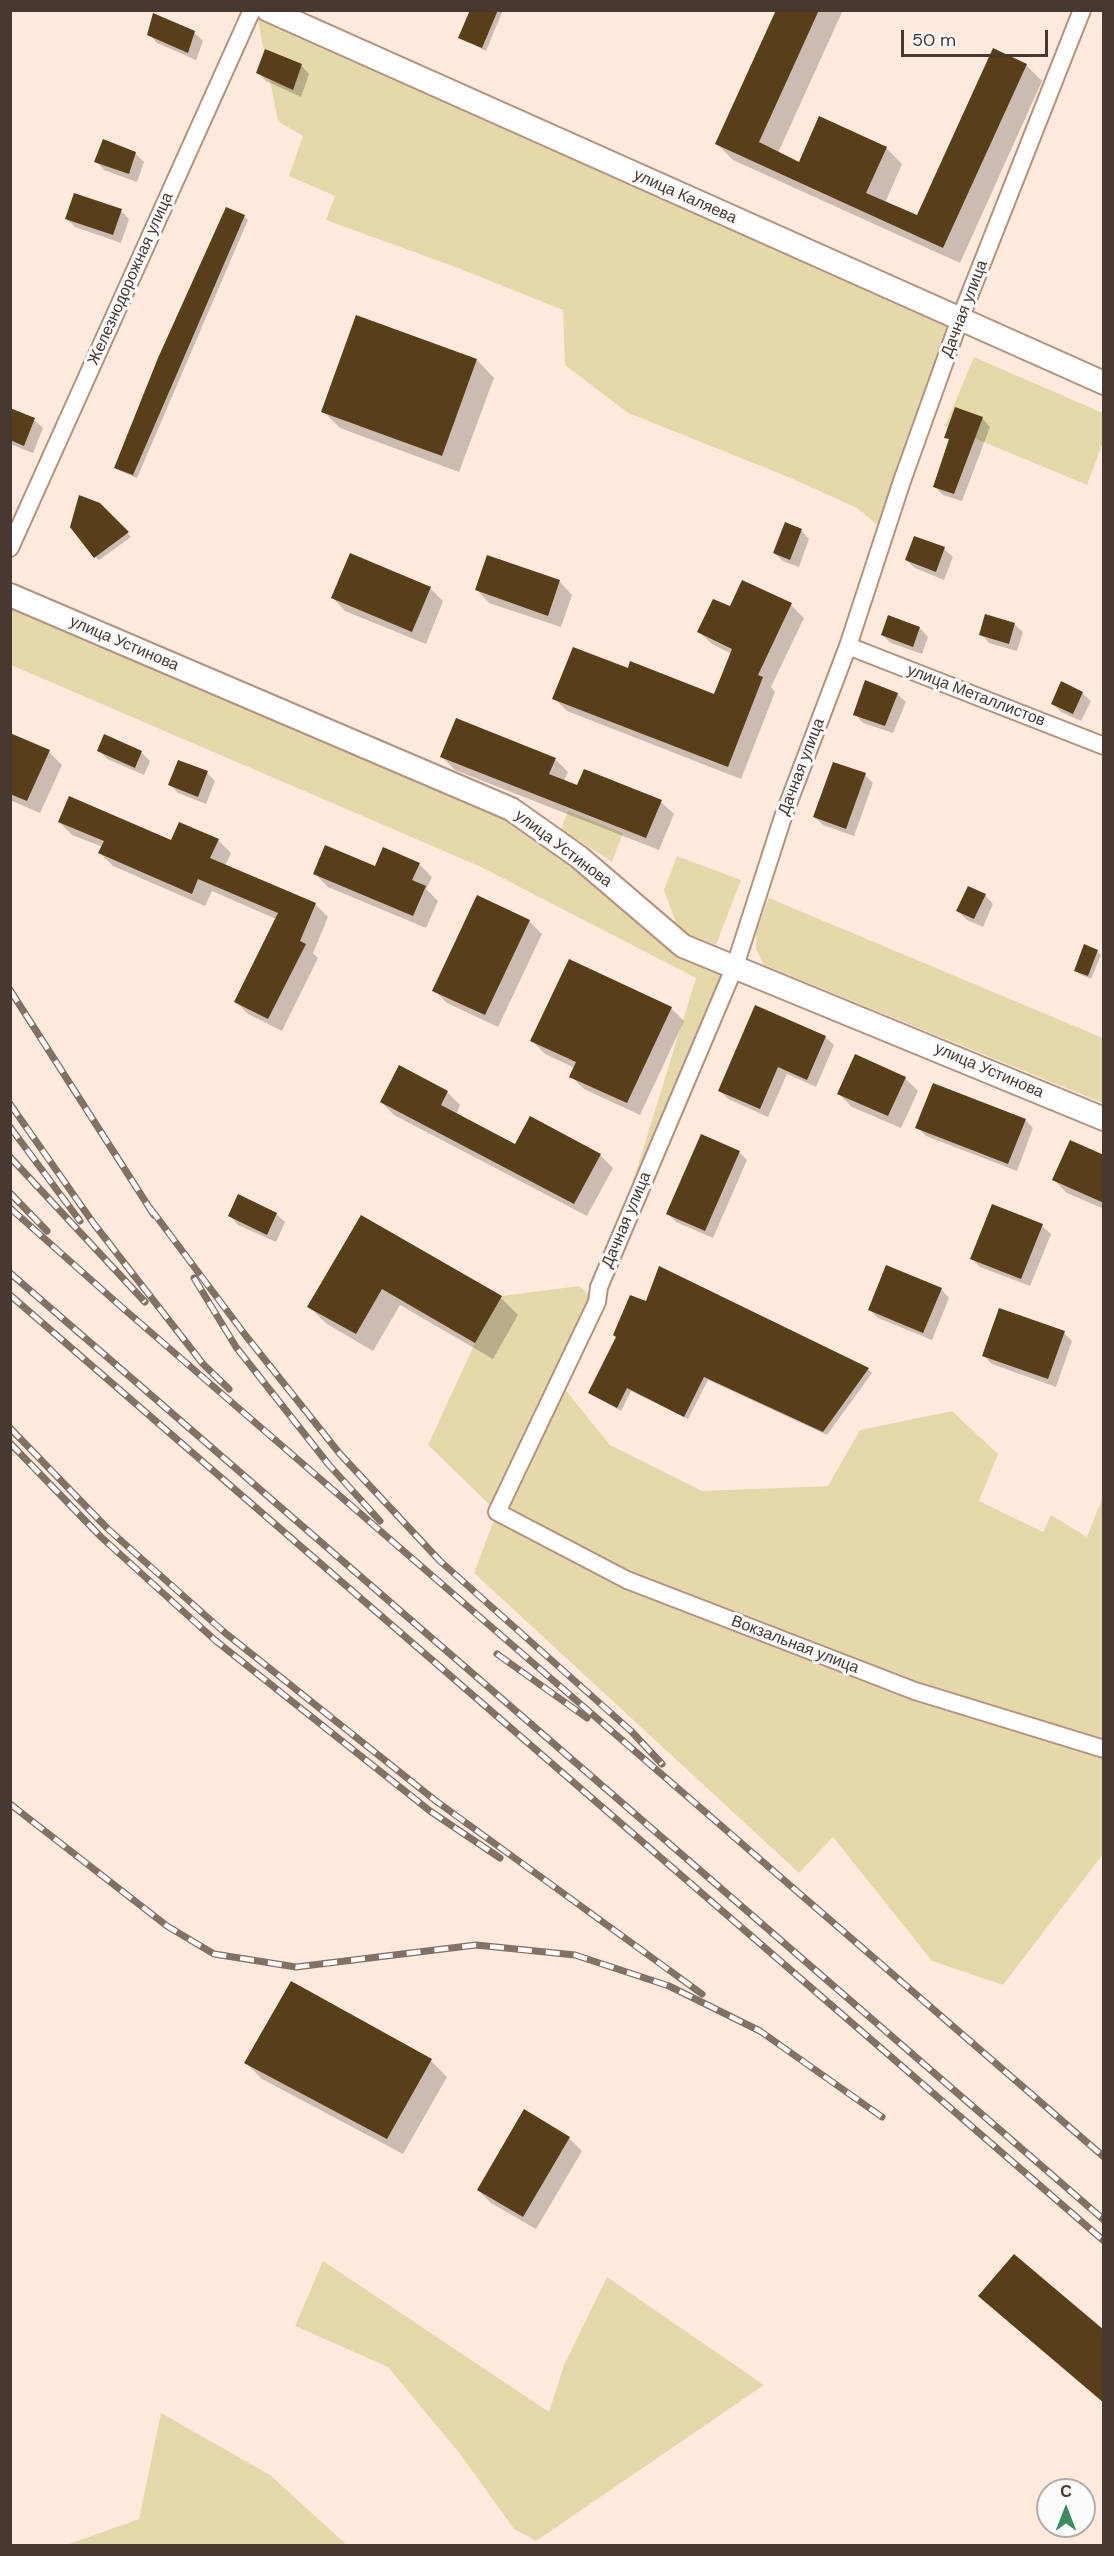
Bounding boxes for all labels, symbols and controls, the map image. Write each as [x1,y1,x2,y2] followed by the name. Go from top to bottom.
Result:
[904,18,1051,56] scale bar
[912,28,956,52] text: 50 m
[631,166,739,228] street label: улица Каляева
[84,190,178,368] street label: Железнодорожная улица
[938,258,992,360] street label: Дачная улица
[67,612,181,676] street label: улица Устинова
[904,661,1048,731] street label: улица Металлистов
[775,716,829,818] street label: Дачная улица
[511,806,615,892] street label: улица Устинова
[932,1039,1046,1103] street label: улица Устинова
[598,1169,656,1271] street label: Дачная улица
[728,1612,862,1678] street label: Вокзальная улица
[1036,2478,1096,2538] north arrow
[1060,2481,1072,2502] text: С

